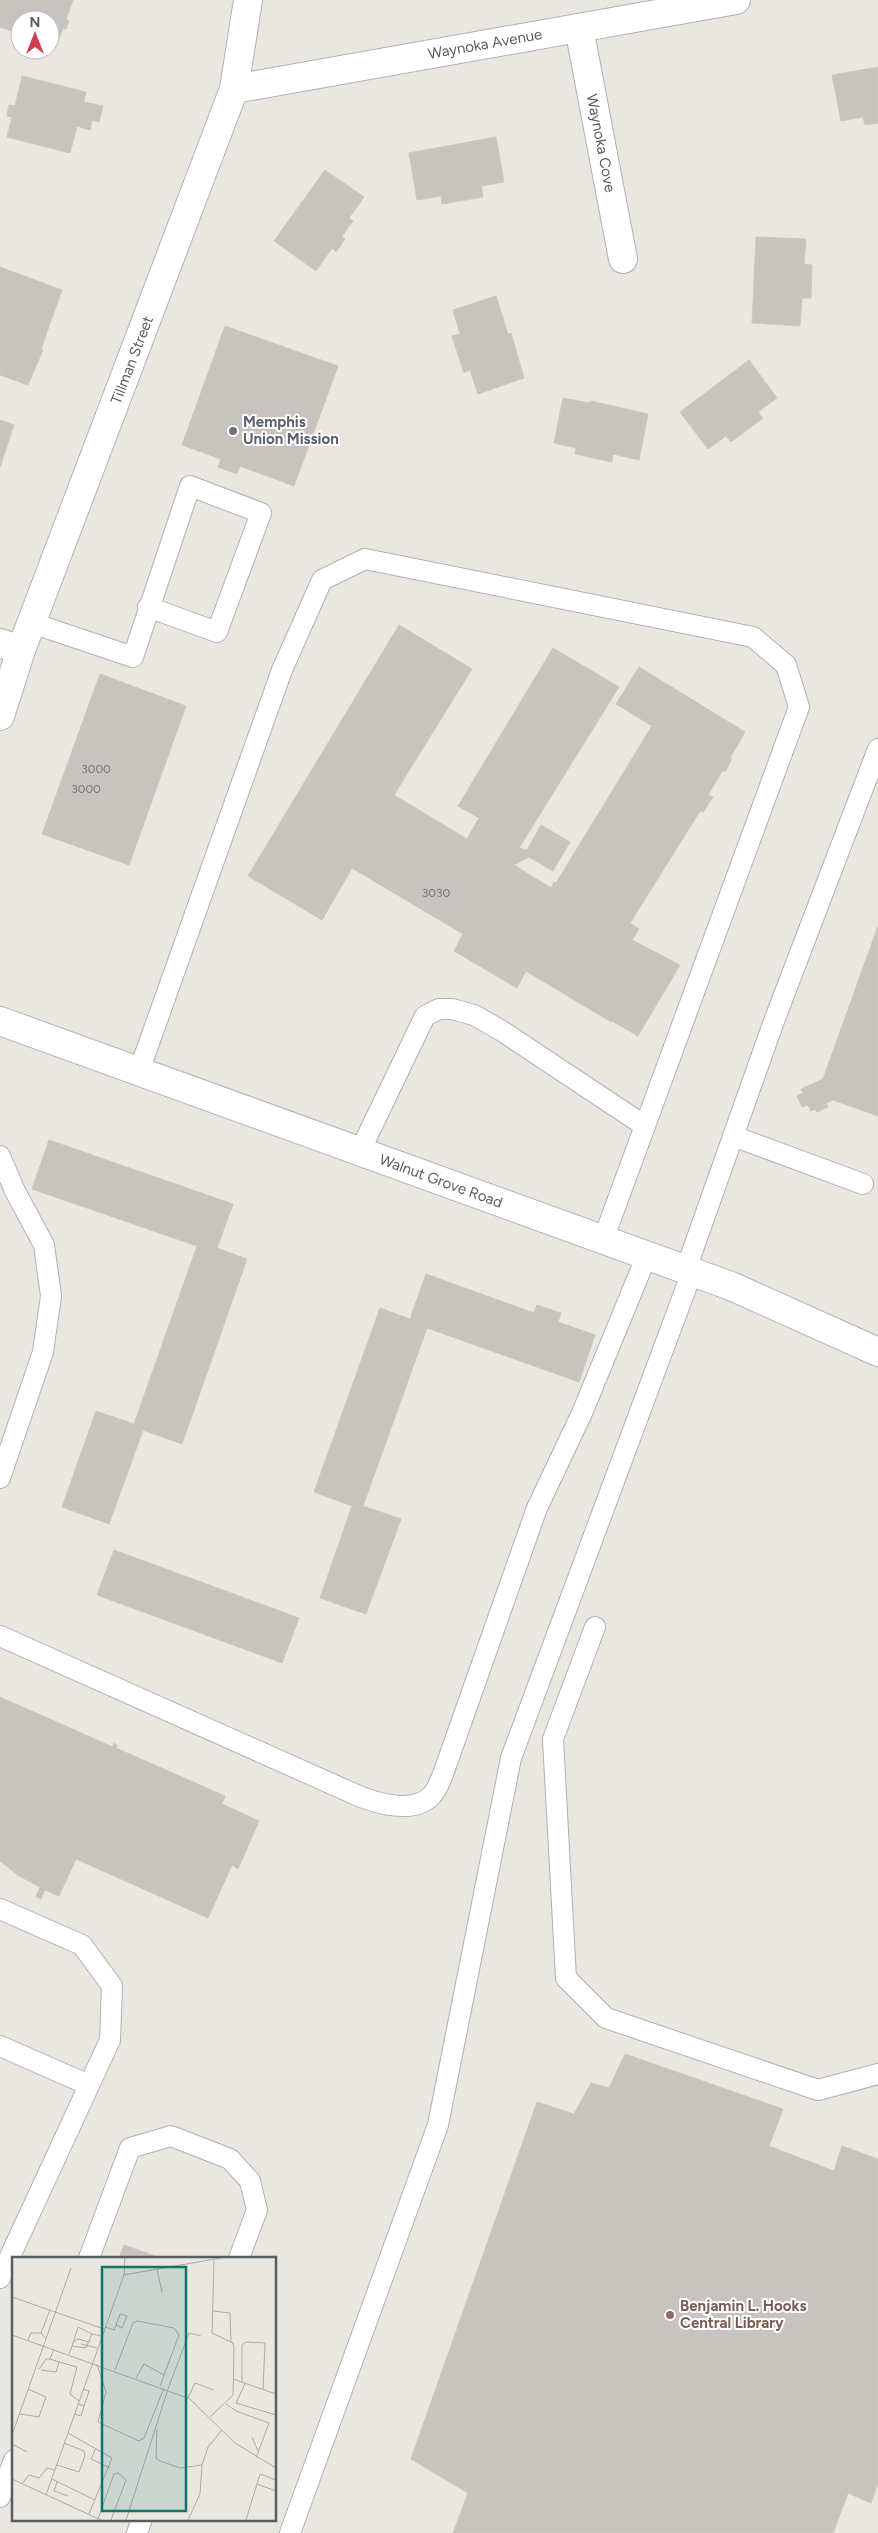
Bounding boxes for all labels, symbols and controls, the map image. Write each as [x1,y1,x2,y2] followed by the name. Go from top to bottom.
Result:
[10,10,60,60] north arrow
[30,14,40,31] text: N
[427,25,543,63] street label: Waynoka Avenue
[583,92,619,194] street label: Waynoka Cove
[107,313,157,407] street label: Tillman Street
[243,413,339,448] place label: Memphis Union Mission
[227,425,239,437] marker: Memphis Union Mission
[81,762,111,776] house number: 3000
[71,782,101,796] house number: 3000
[422,886,451,900] house number: 3030
[377,1150,505,1212] street label: Walnut Grove Road
[12,2257,276,2520] inset map
[680,2297,807,2332] place label: Benjamin L. Hooks Central Library
[664,2309,676,2321] marker: Benjamin L. Hooks Central Library

